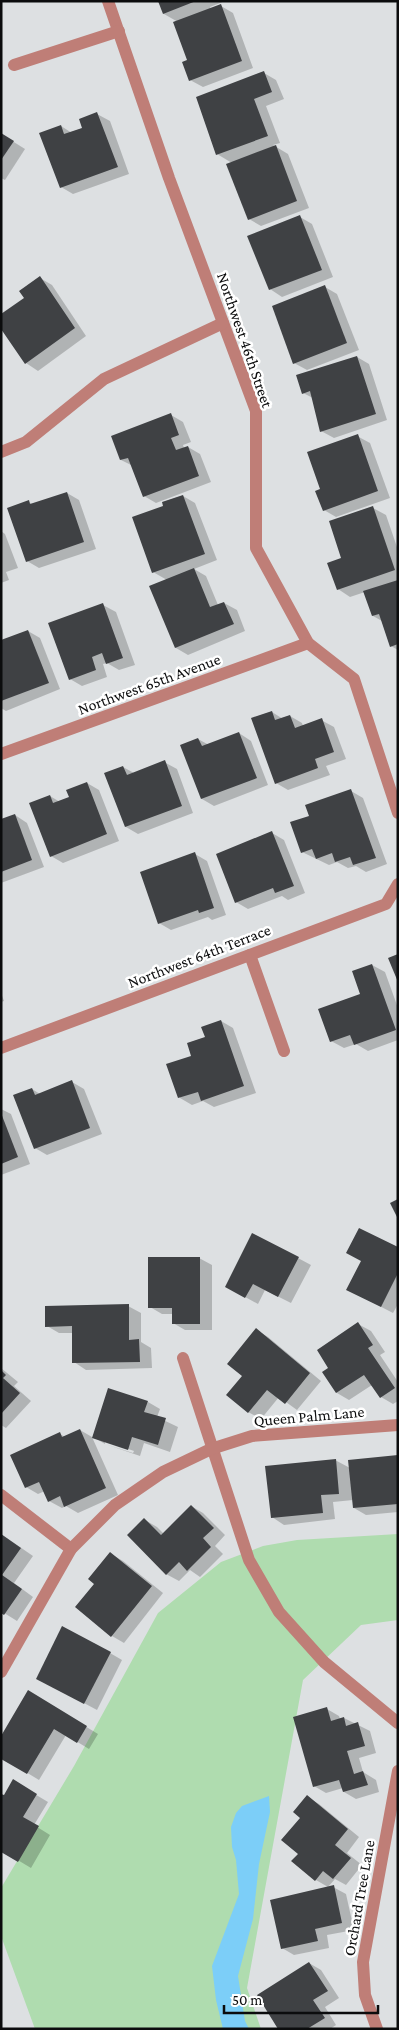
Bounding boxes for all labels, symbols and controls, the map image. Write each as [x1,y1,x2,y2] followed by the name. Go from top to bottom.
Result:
[214,270,276,410] street label: Northwest 46th Street
[75,650,223,718] street label: Northwest 65th Avenue
[125,921,273,991] street label: Northwest 64th Terrace
[253,1403,365,1429] street label: Queen Palm Lane
[340,1839,378,1957] street label: Orchard Tree Lane
[224,1982,378,2014] scale bar
[232,1992,262,2008] text: 50 m

